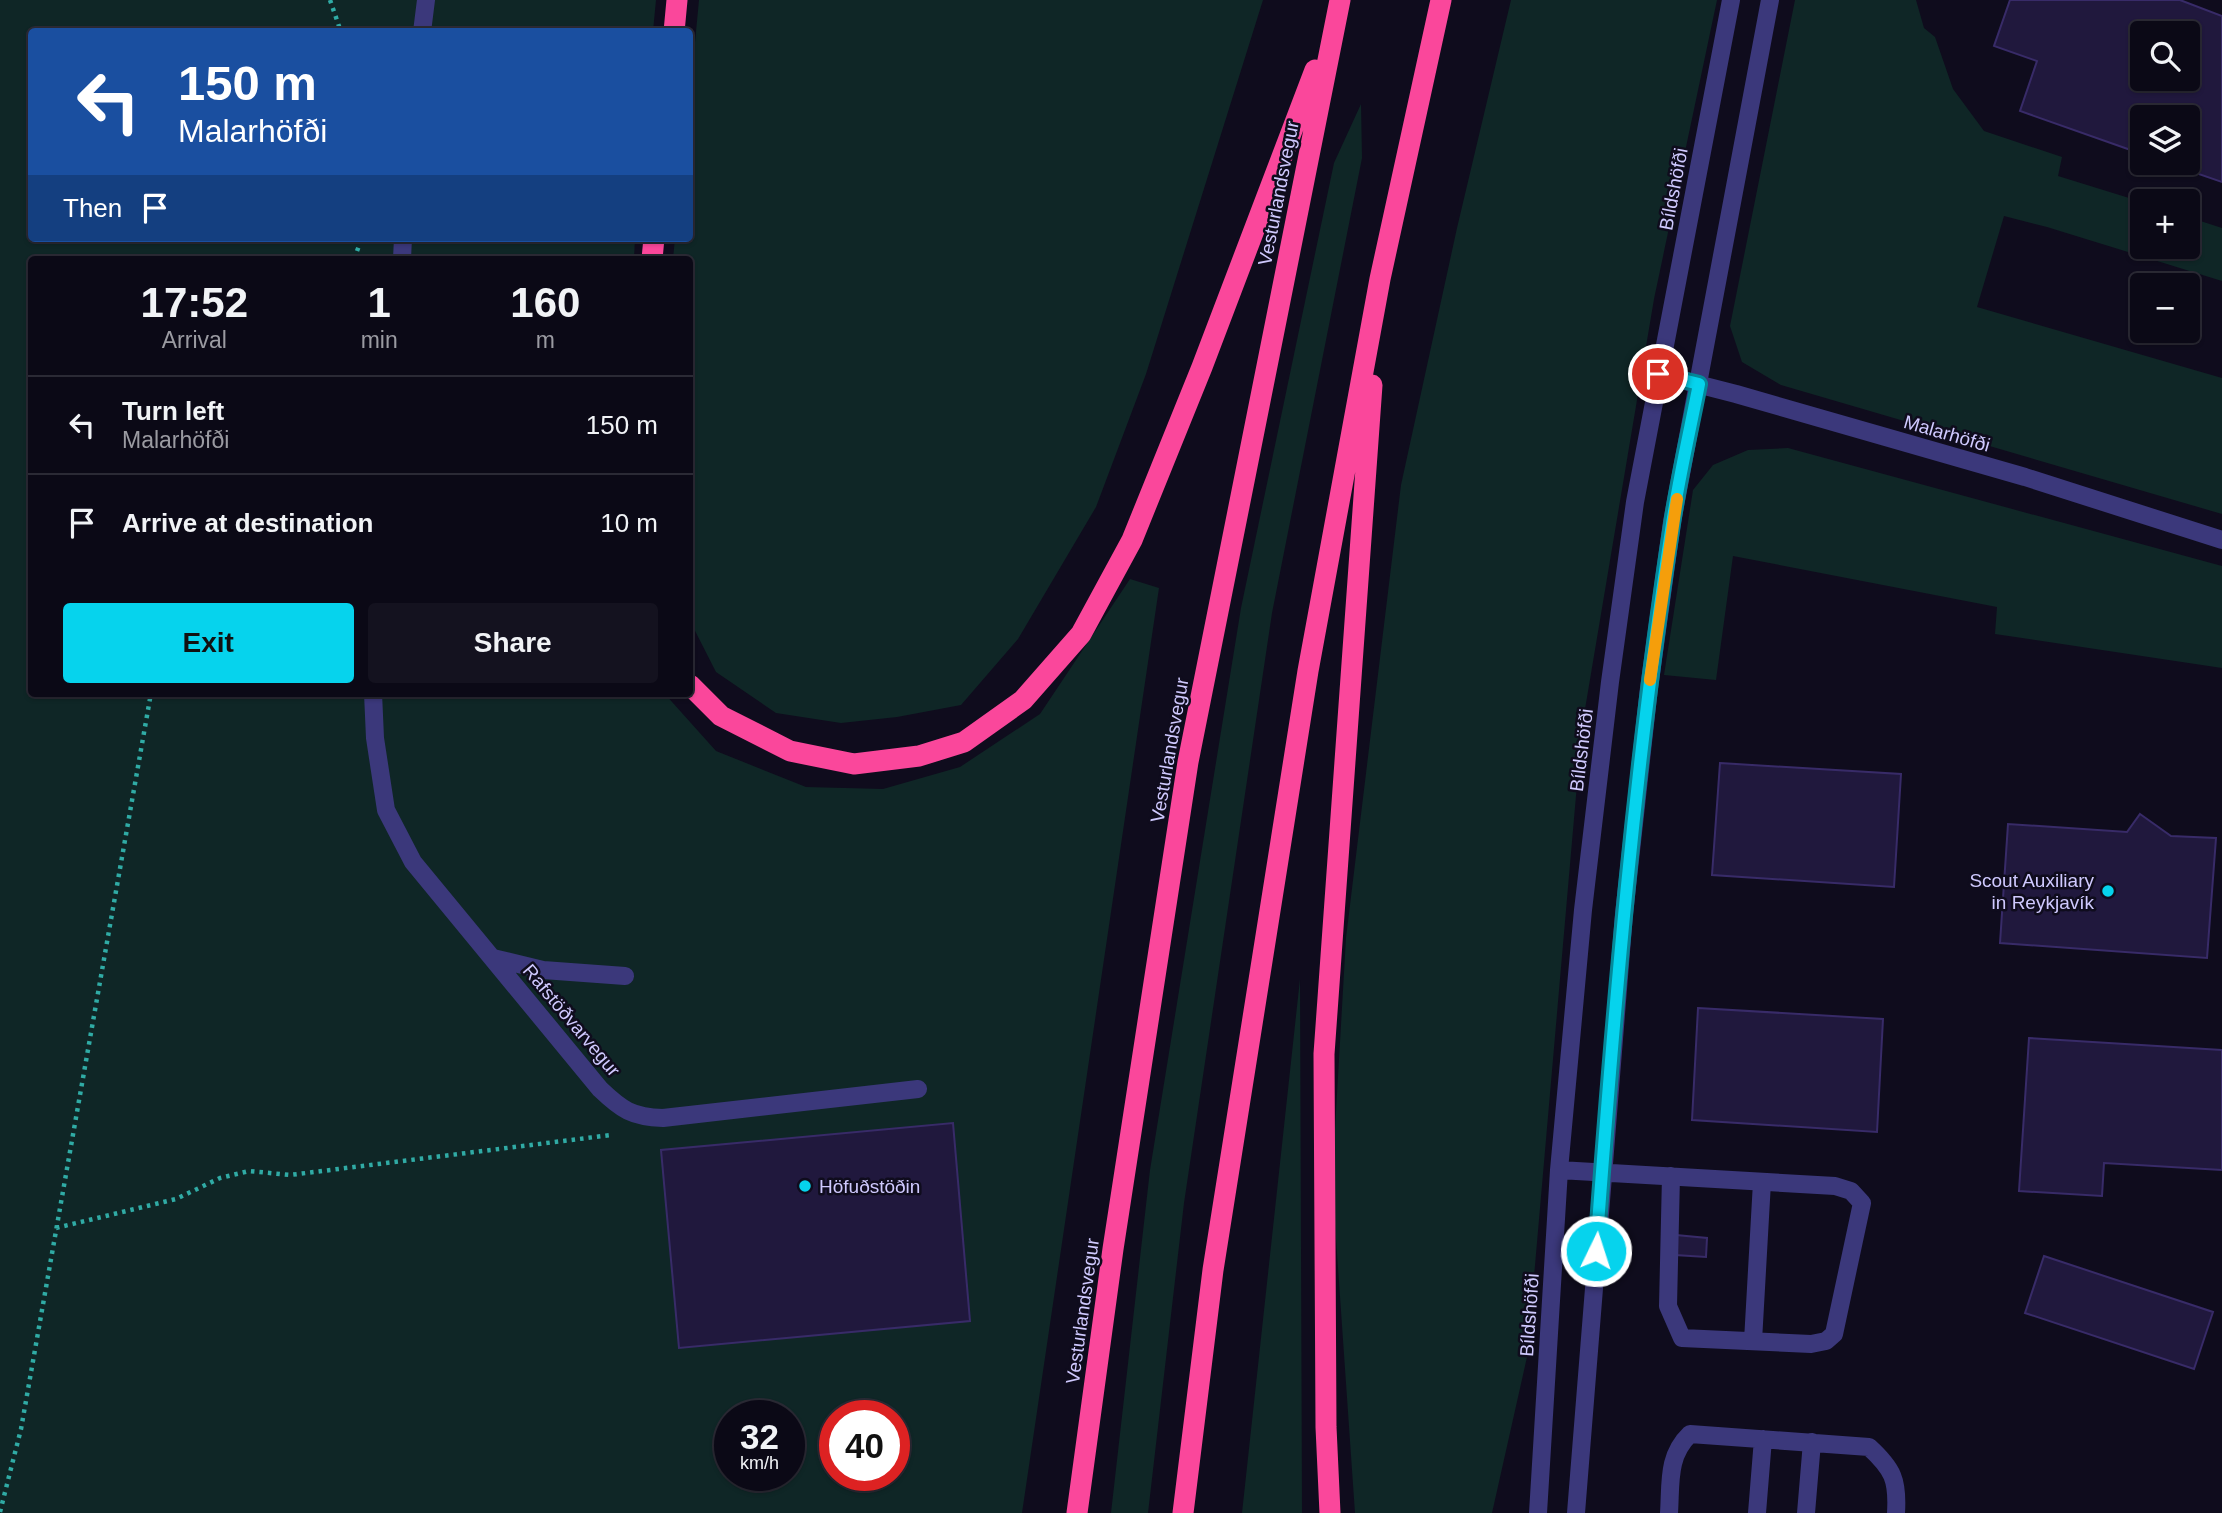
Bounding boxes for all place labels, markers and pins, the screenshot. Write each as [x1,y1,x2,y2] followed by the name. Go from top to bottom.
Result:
[1628,344,1688,404] pin
[1969,870,2095,913] place label: Scout Auxiliary in Reykjavík
[2100,883,2116,899] marker: Scout Auxiliary in Reykjavík
[819,1176,920,1197] place label: Höfuðstöðin
[797,1178,813,1194] marker: Höfuðstöðin

